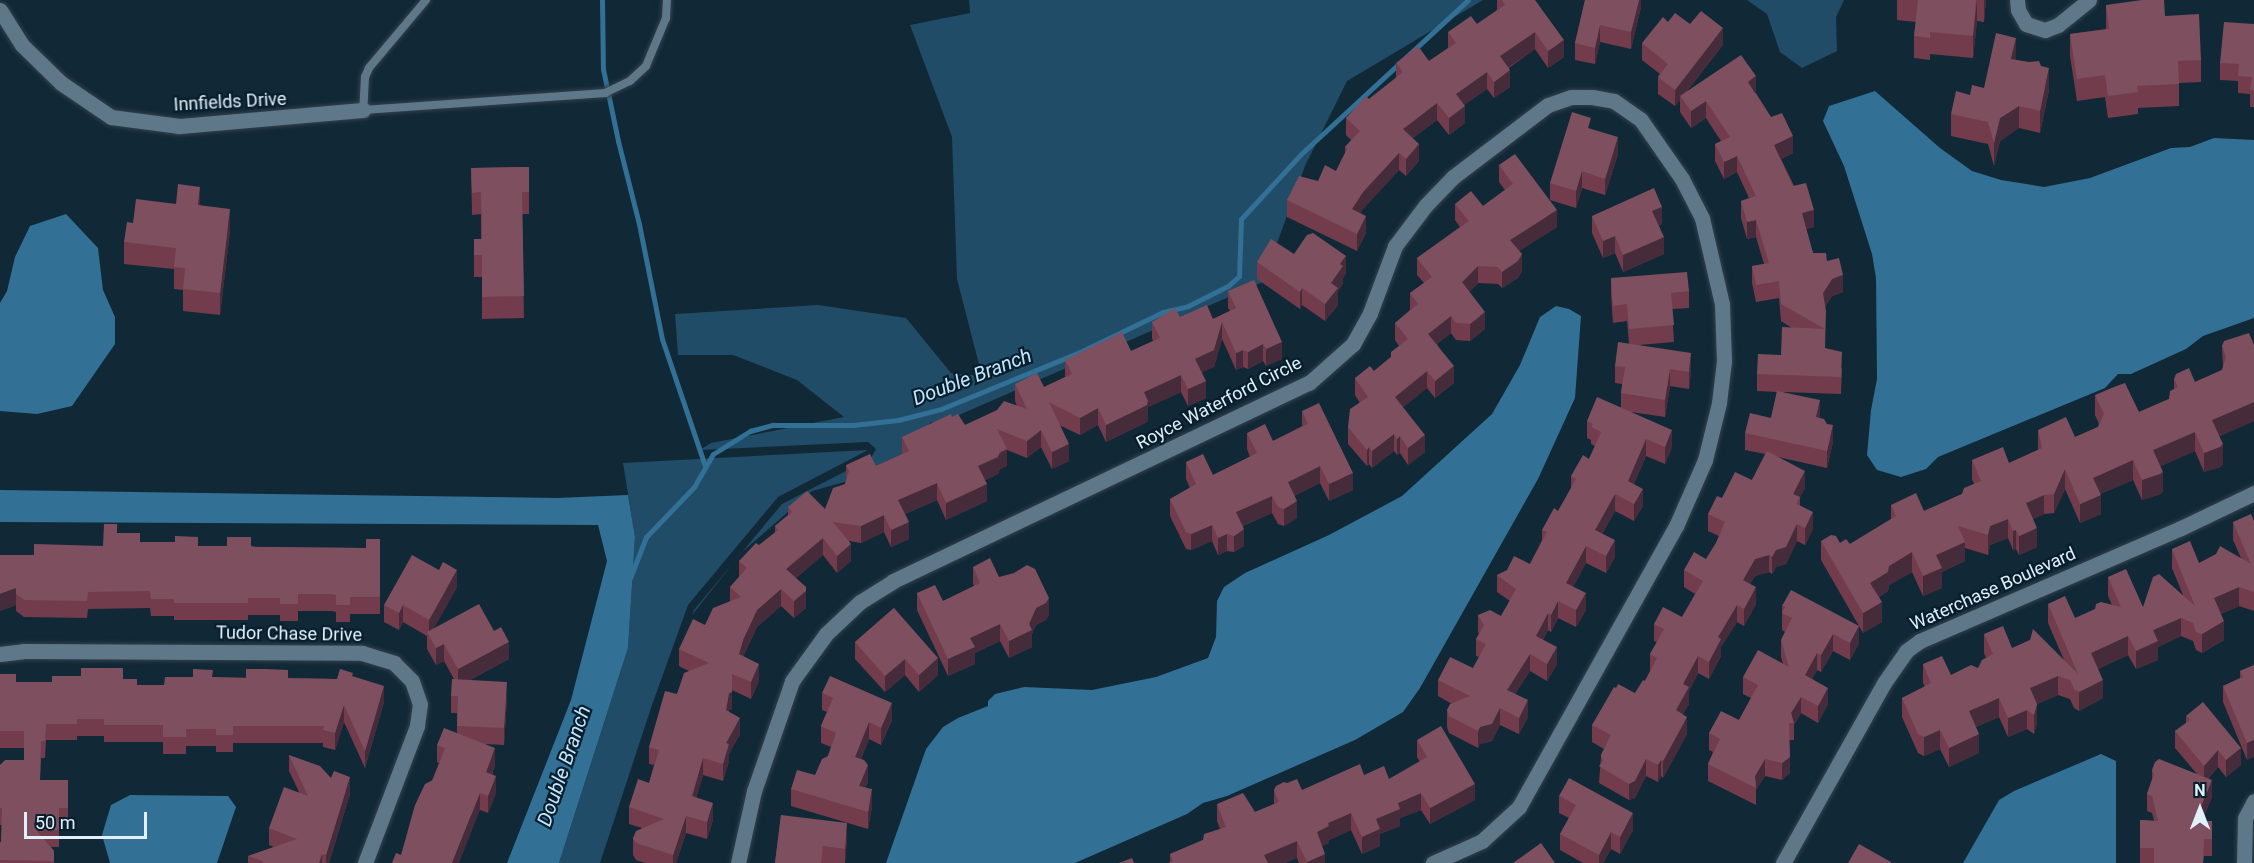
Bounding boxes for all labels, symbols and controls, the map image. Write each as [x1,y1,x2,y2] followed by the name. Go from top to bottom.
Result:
[173,88,287,116] street label: Innfields Drive
[909,343,1035,411] water label: Double Branch
[1133,352,1305,454] street label: Royce Waterford Circle
[1907,543,2079,635] street label: Waterchase Boulevard
[216,622,362,646] street label: Tudor Chase Drive
[532,703,596,829] water label: Double Branch
[2170,779,2230,839] north arrow
[2194,781,2206,800] text: N
[27,800,150,838] scale bar
[35,812,75,833] text: 50 m

